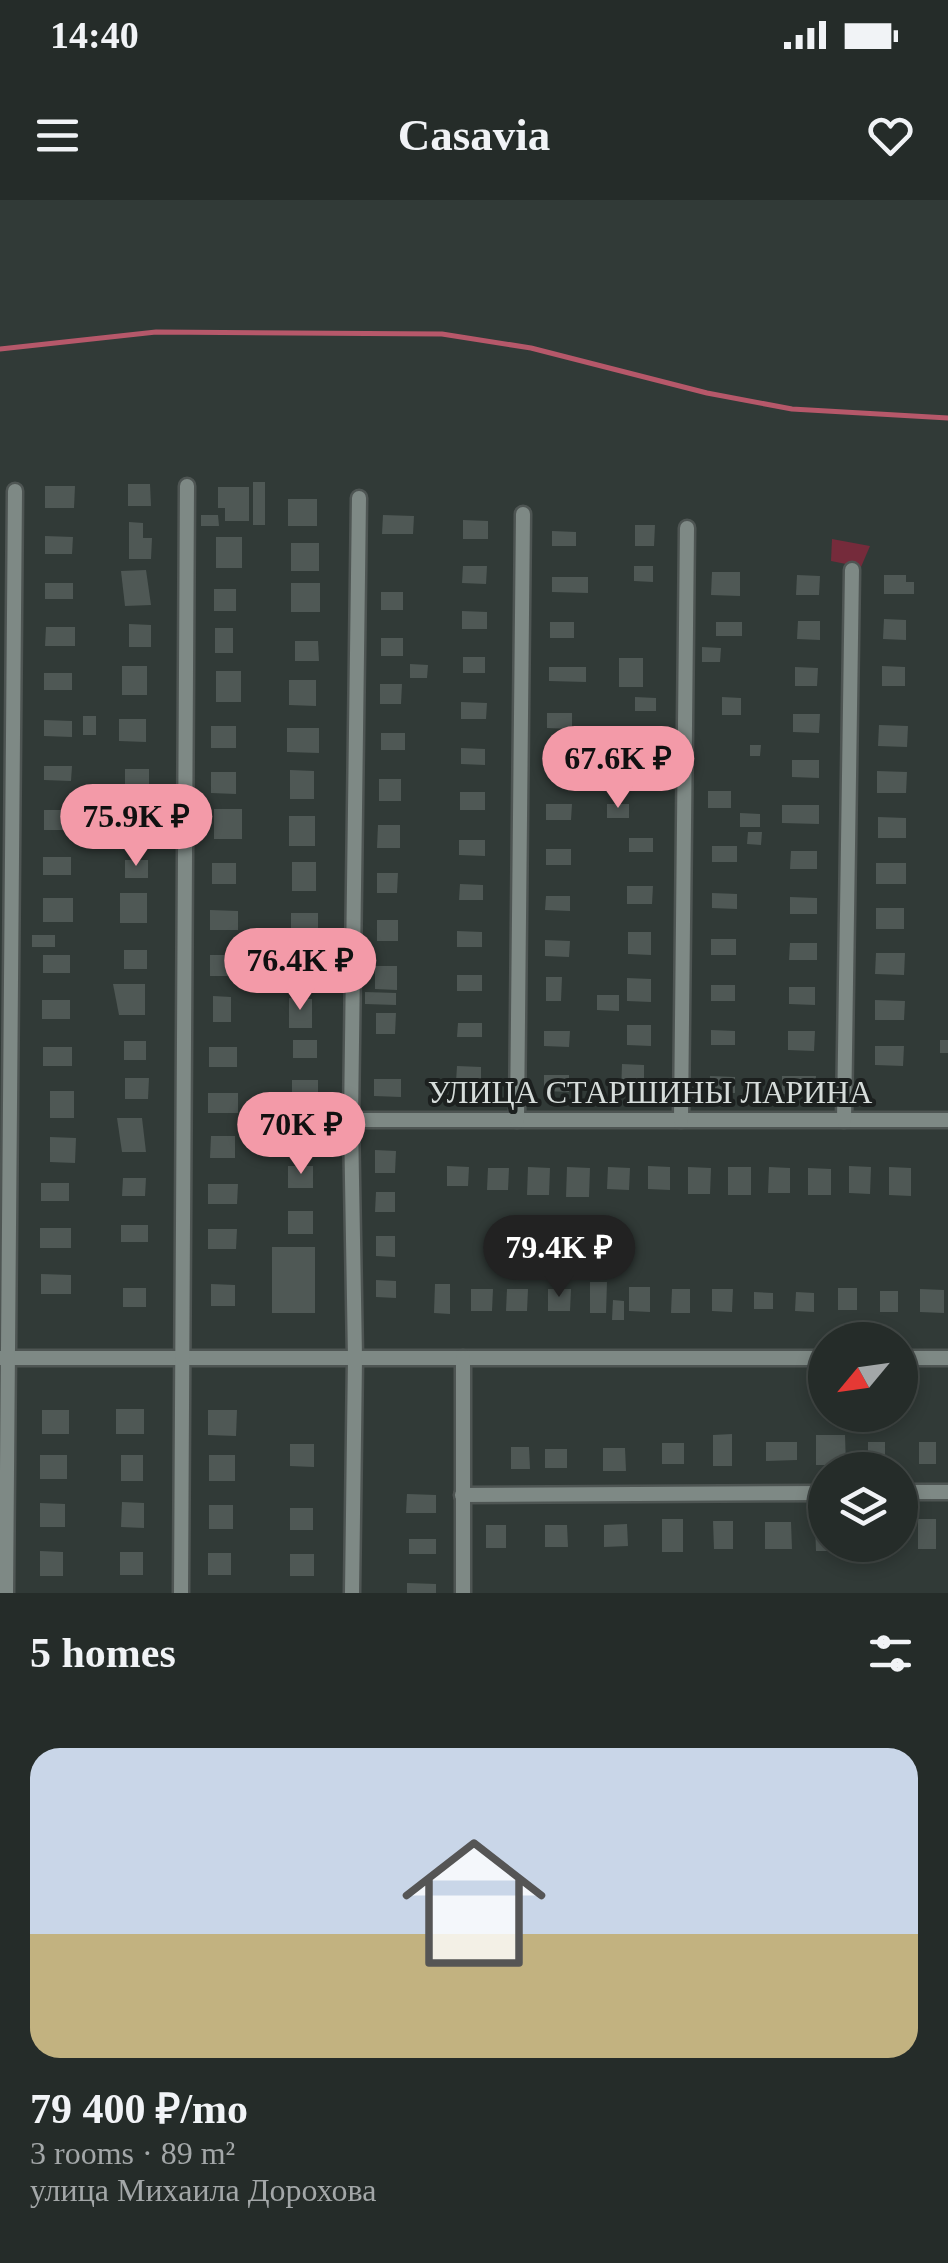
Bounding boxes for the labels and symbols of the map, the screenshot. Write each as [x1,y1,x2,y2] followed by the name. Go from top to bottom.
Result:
[526,726,710,811] pin: 67.6K ₽
[44,784,228,869] pin: 75.9K ₽
[208,928,392,1013] pin: 76.4K ₽
[428,1074,872,1110] street label: УЛИЦА СТАРШИНЫ ЛАРИНА
[231,1092,371,1177] pin: 70K ₽
[467,1215,651,1300] pin: 79.4K ₽
[808,1322,918,1432] north arrow

